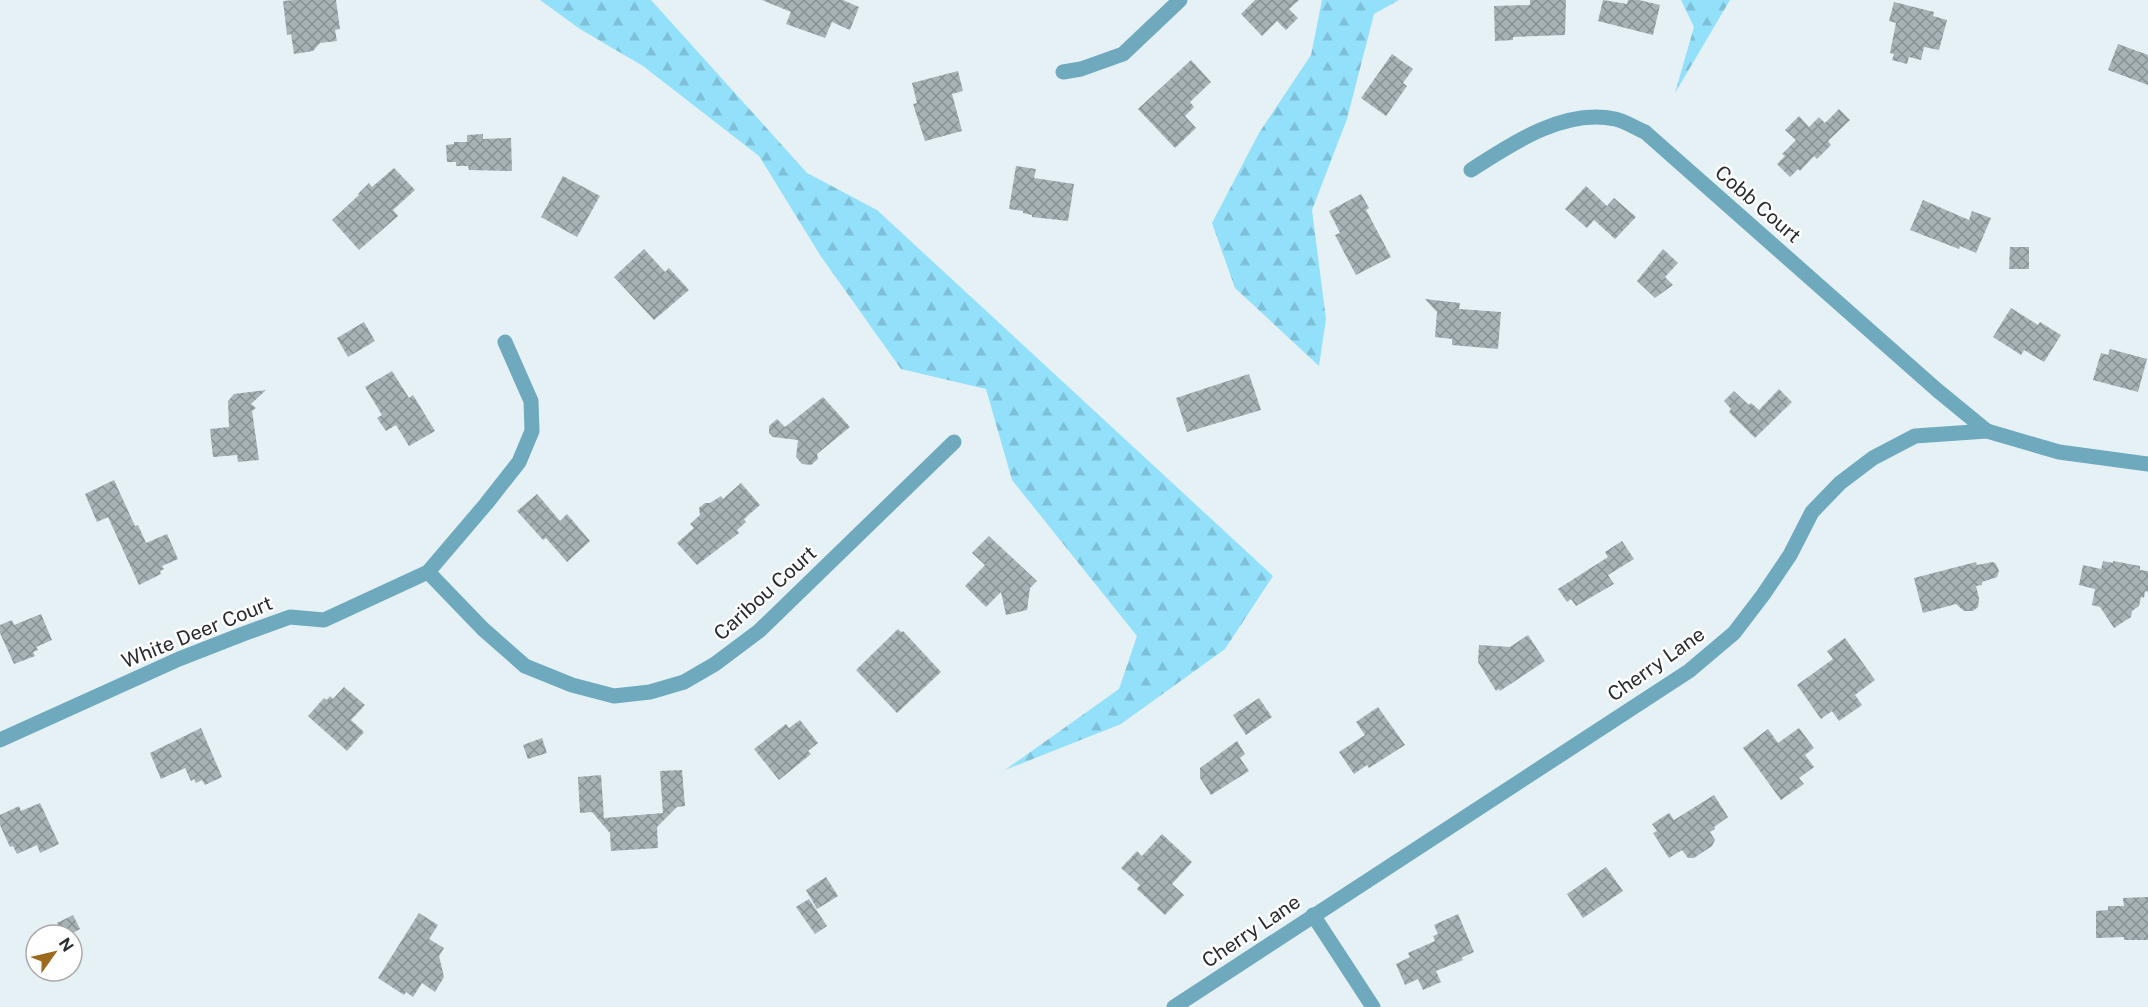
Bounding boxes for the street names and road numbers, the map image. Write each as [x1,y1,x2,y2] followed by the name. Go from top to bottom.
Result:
[1710,160,1806,248] street label: Cobb Court
[709,541,821,645] street label: Caribou Court
[118,591,276,673] street label: White Deer Court
[1603,622,1709,706] street label: Cherry Lane
[1197,889,1305,973] street label: Cherry Lane

